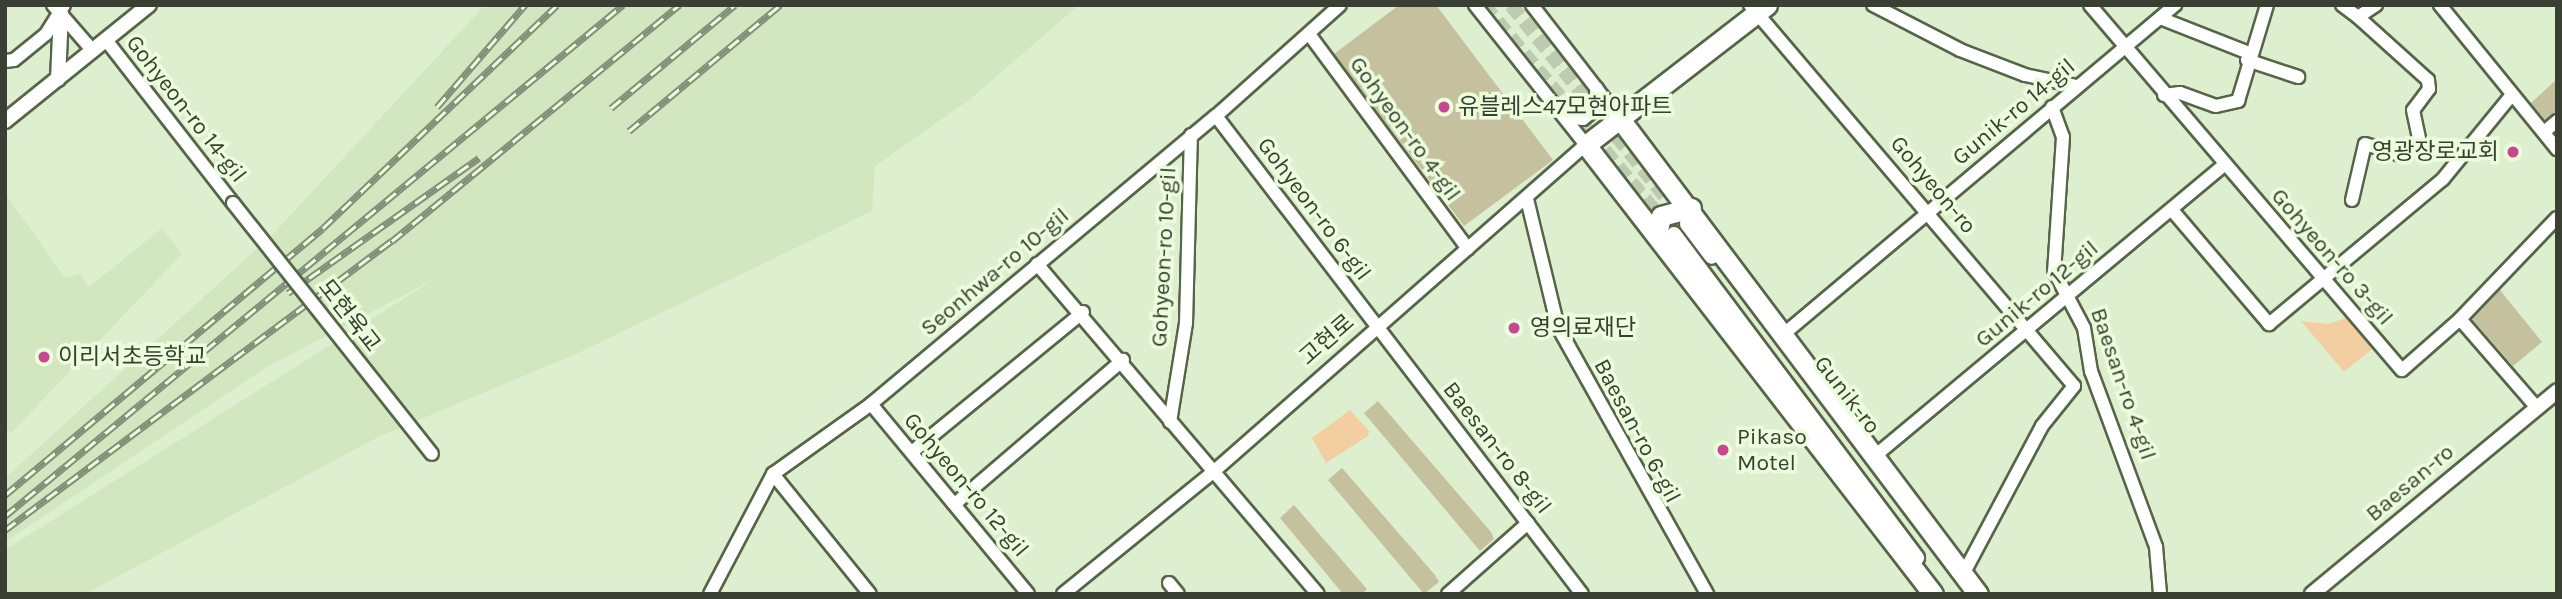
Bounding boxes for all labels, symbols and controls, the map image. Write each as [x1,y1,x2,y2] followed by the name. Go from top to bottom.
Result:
[120,30,252,188] street label: Gohyeon-ro 14-gil
[1343,51,1467,207] street label: Gohyeon-ro 4-gil
[1947,53,2081,171] street label: Gunik-ro 14-gil
[1458,93,1672,121] place label: 유블레스47모현아파트
[1436,99,1452,115] marker: 유블레스47모현아파트
[1884,131,1982,239] street label: Gohyeon-ro
[1251,132,1377,286] street label: Gohyeon-ro 6-gil
[2372,138,2499,166] place label: 영광장로교회
[2505,144,2521,160] marker: 영광장로교회
[1146,166,1182,348] street label: Gohyeon-ro 10-gil
[2265,183,2399,331] street label: Gohyeon-ro 3-gil
[915,202,1075,342] street label: Seonhwa-ro 10-gil
[1970,235,2104,353] street label: Gunik-ro 12-gil
[312,274,386,358] street label: 모현육교
[2084,304,2162,464] street label: Baesan-ro 4-gil
[1294,309,1360,371] street label: 고현로
[1530,314,1636,342] place label: 영의료재단
[1504,318,1524,338] marker: 영의료재단
[58,343,206,371] place label: 이리서초등학교
[36,349,52,365] marker: 이리서초등학교
[1808,351,1886,439] street label: Gunik-ro
[1587,354,1687,508] street label: Baesan-ro 6-gil
[1437,376,1557,520] street label: Baesan-ro 8-gil
[898,407,1034,563] street label: Gohyeon-ro 12-gil
[1737,423,1807,477] place label: Pikaso Motel
[2360,438,2460,528] street label: Baesan-ro
[1715,442,1731,458] marker: Pikaso Motel

